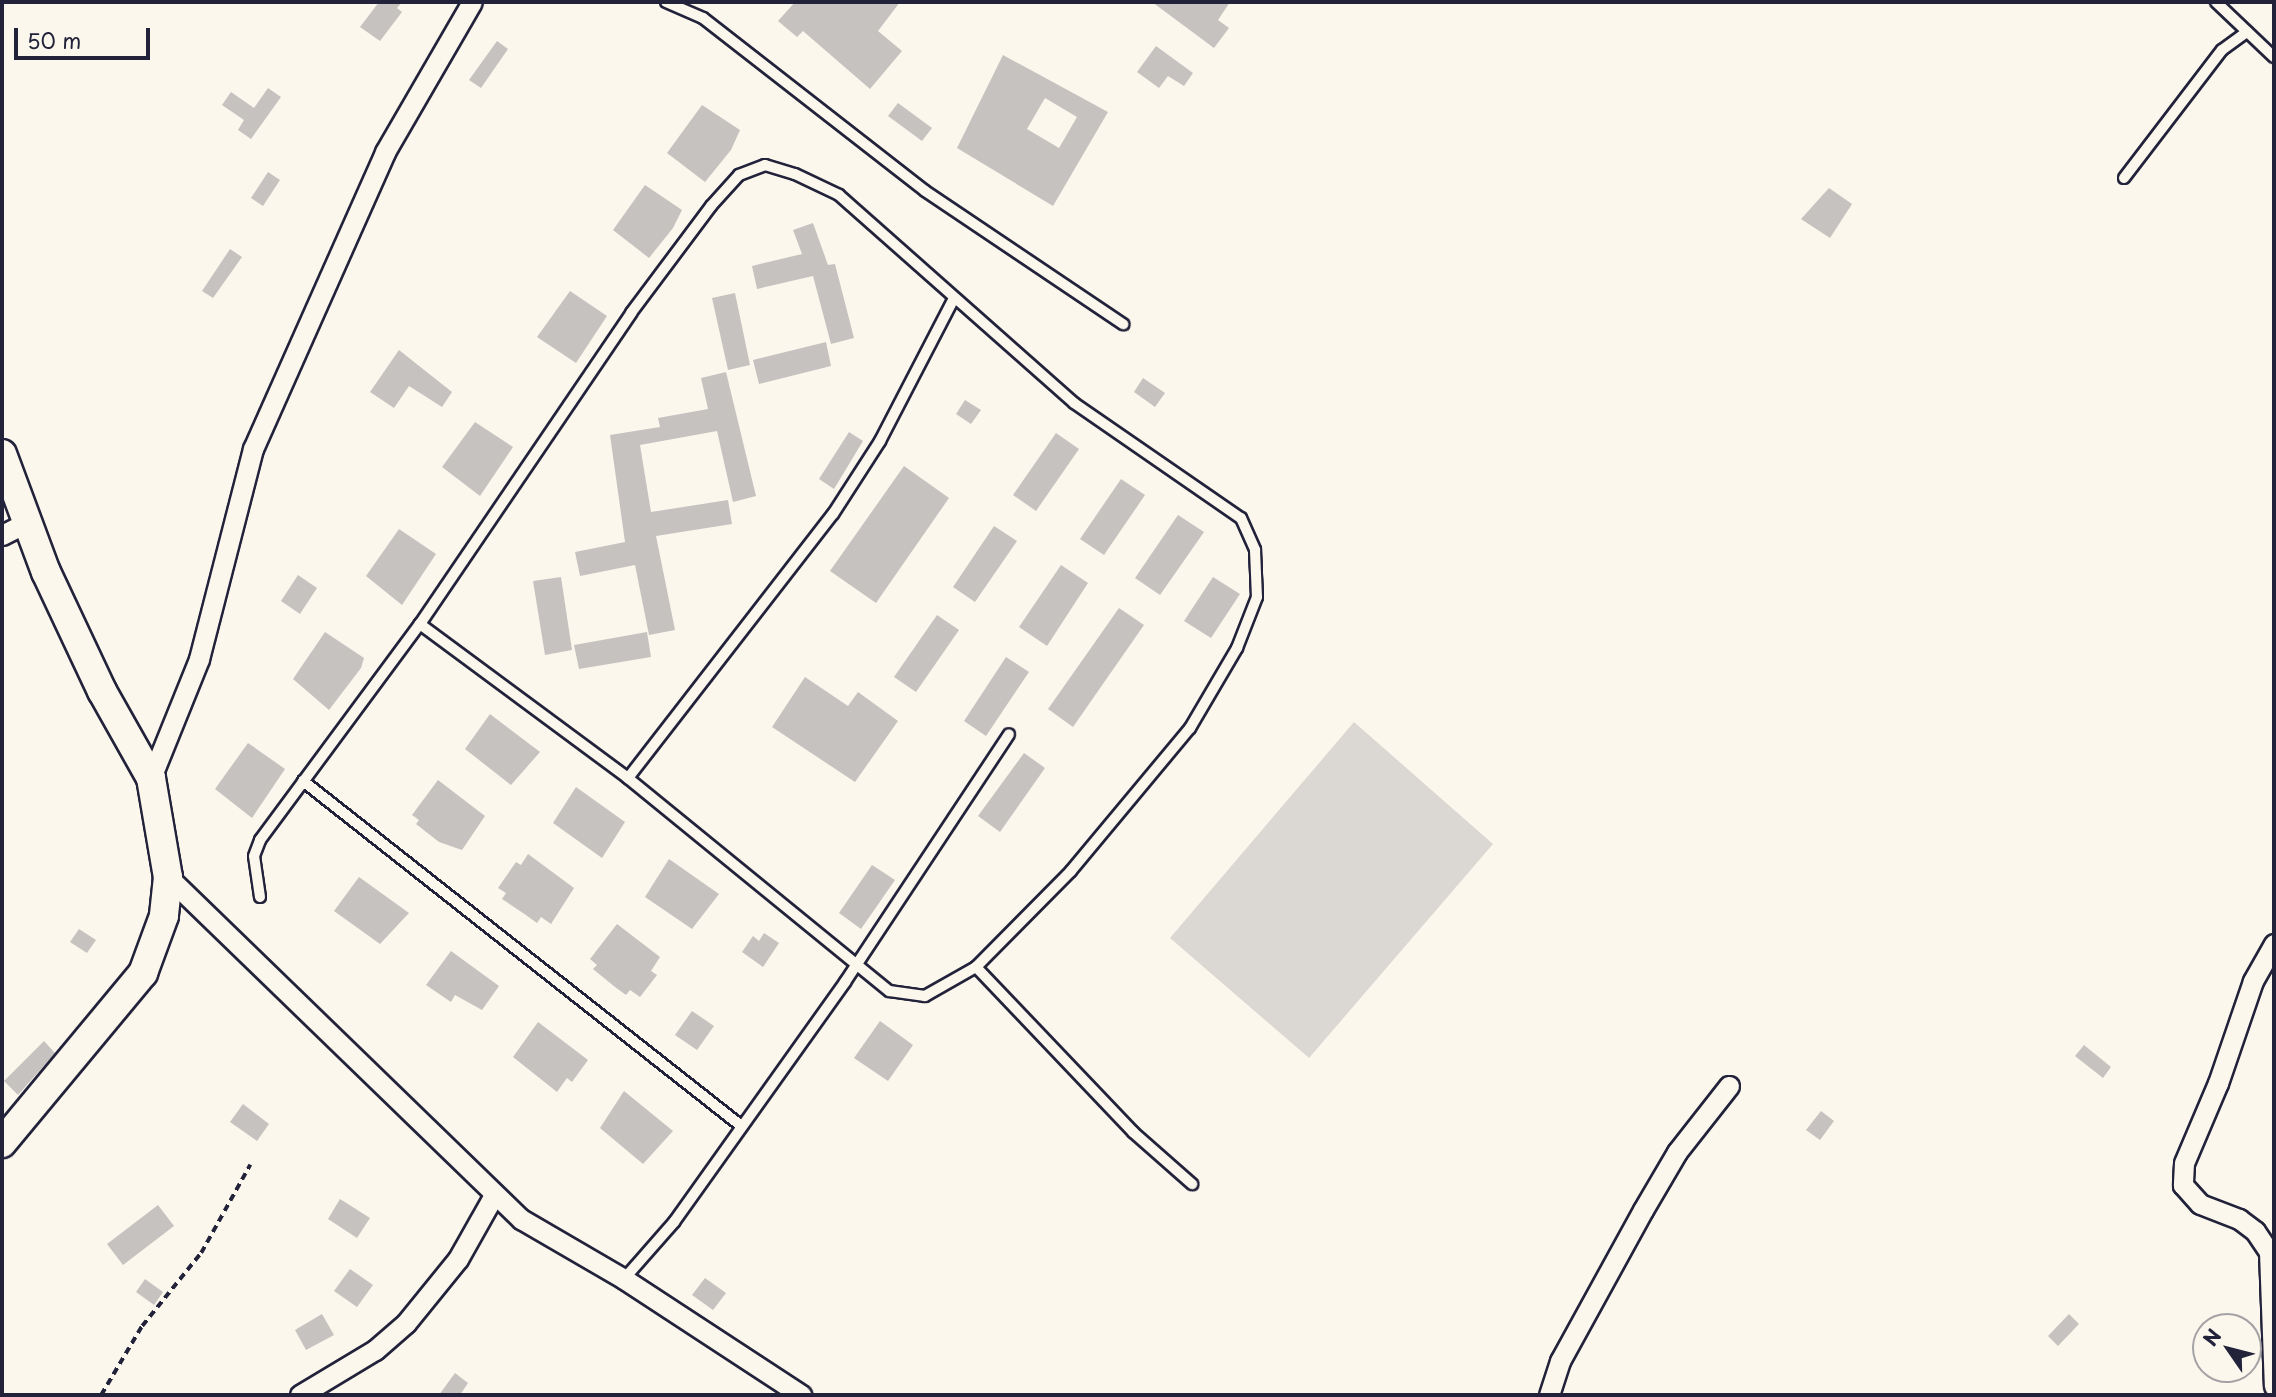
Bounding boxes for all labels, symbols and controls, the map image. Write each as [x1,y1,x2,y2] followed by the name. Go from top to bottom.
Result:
[18,14,154,58] scale bar
[27,24,81,56] text: 50 m
[2192,1313,2262,1383] north arrow
[2196,1323,2227,1351] text: N

